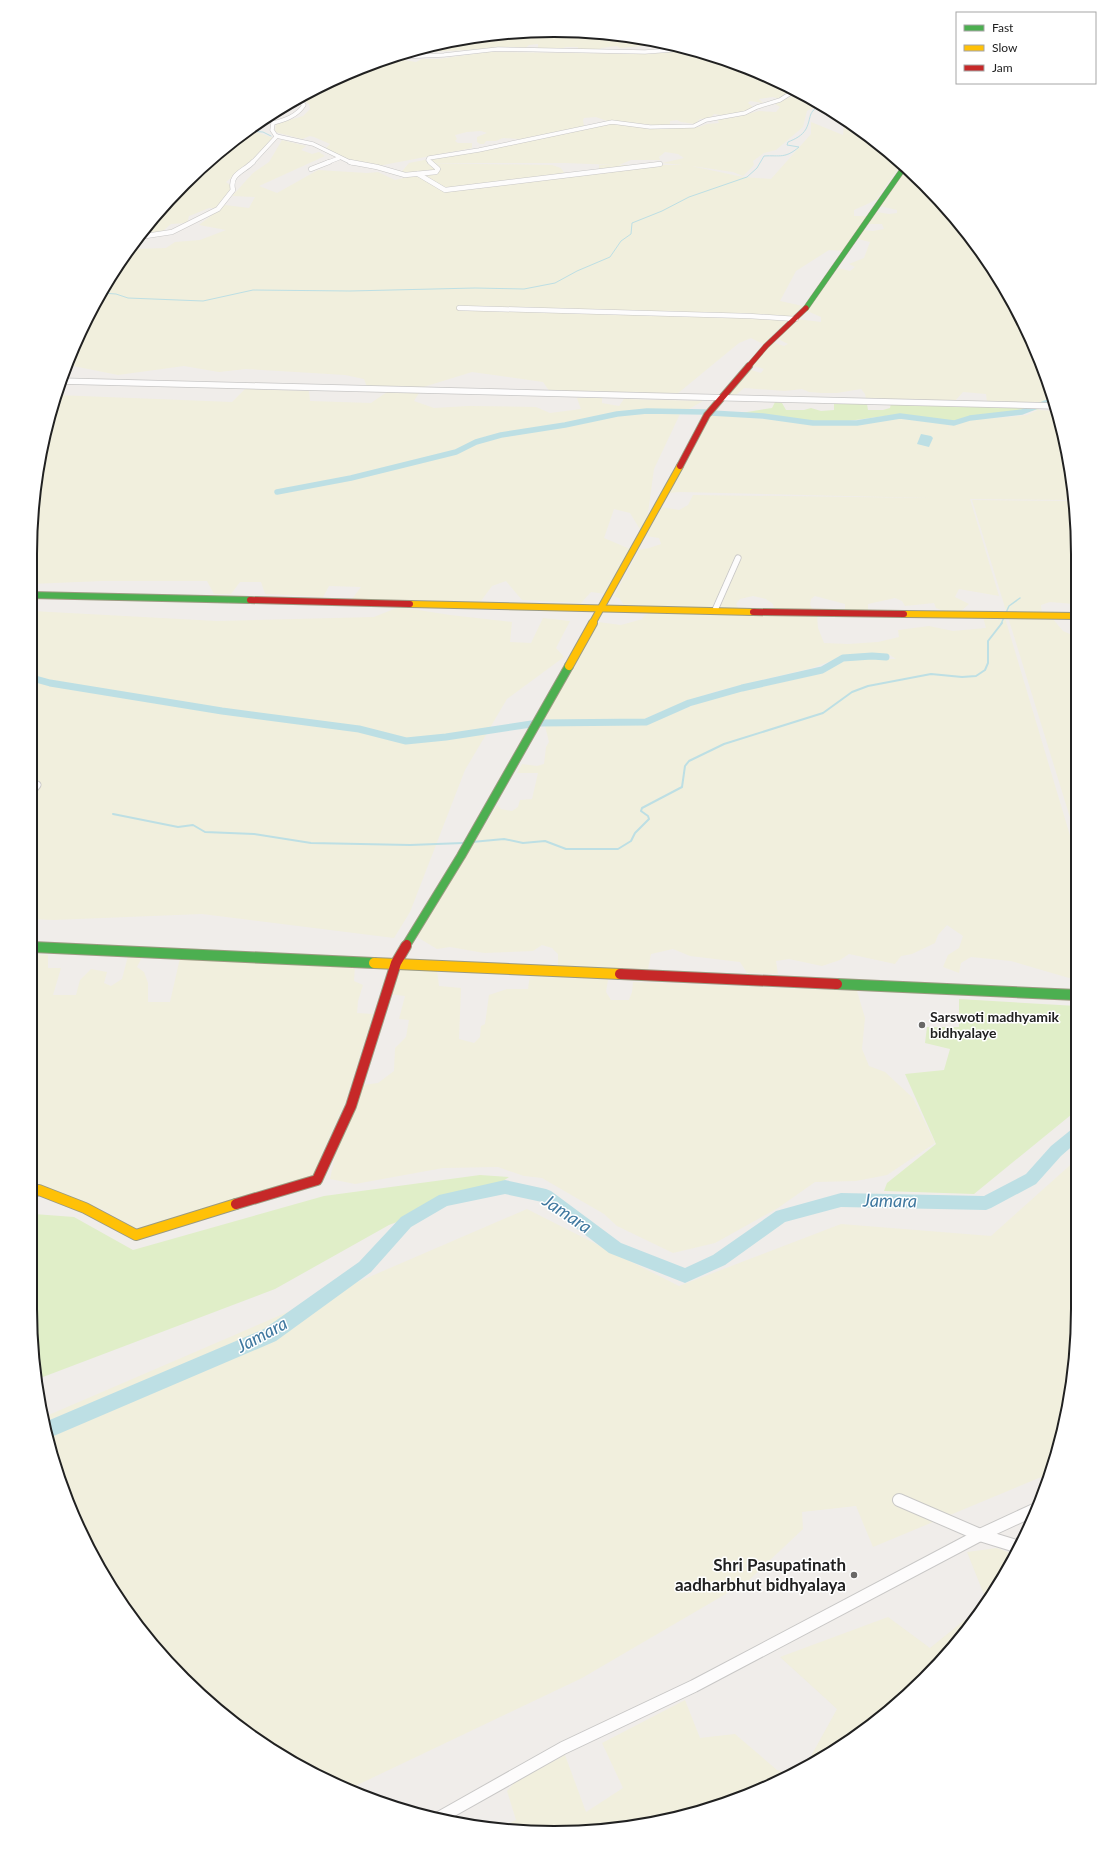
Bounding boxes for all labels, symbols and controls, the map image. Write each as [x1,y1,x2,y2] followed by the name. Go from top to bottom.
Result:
[956,12,1096,84] legend
[992,20,1014,35] text: Fast
[992,40,1018,55] text: Slow
[992,60,1013,75] text: Jam
[930,1008,1060,1041] place label: Sarswoti madhyamik bidhyalaye
[917,1020,927,1030] marker: Sarswoti madhyamik bidhyalaye
[538,1188,596,1237] water label: Jamara
[862,1189,917,1211] water label: Jamara
[231,1312,291,1357] water label: Jamara
[675,1554,846,1595] place label: Shri Pasupatinath aadharbhut bidhyalaya
[849,1570,859,1580] marker: Shri Pasupatinath aadharbhut bidhyalaya

